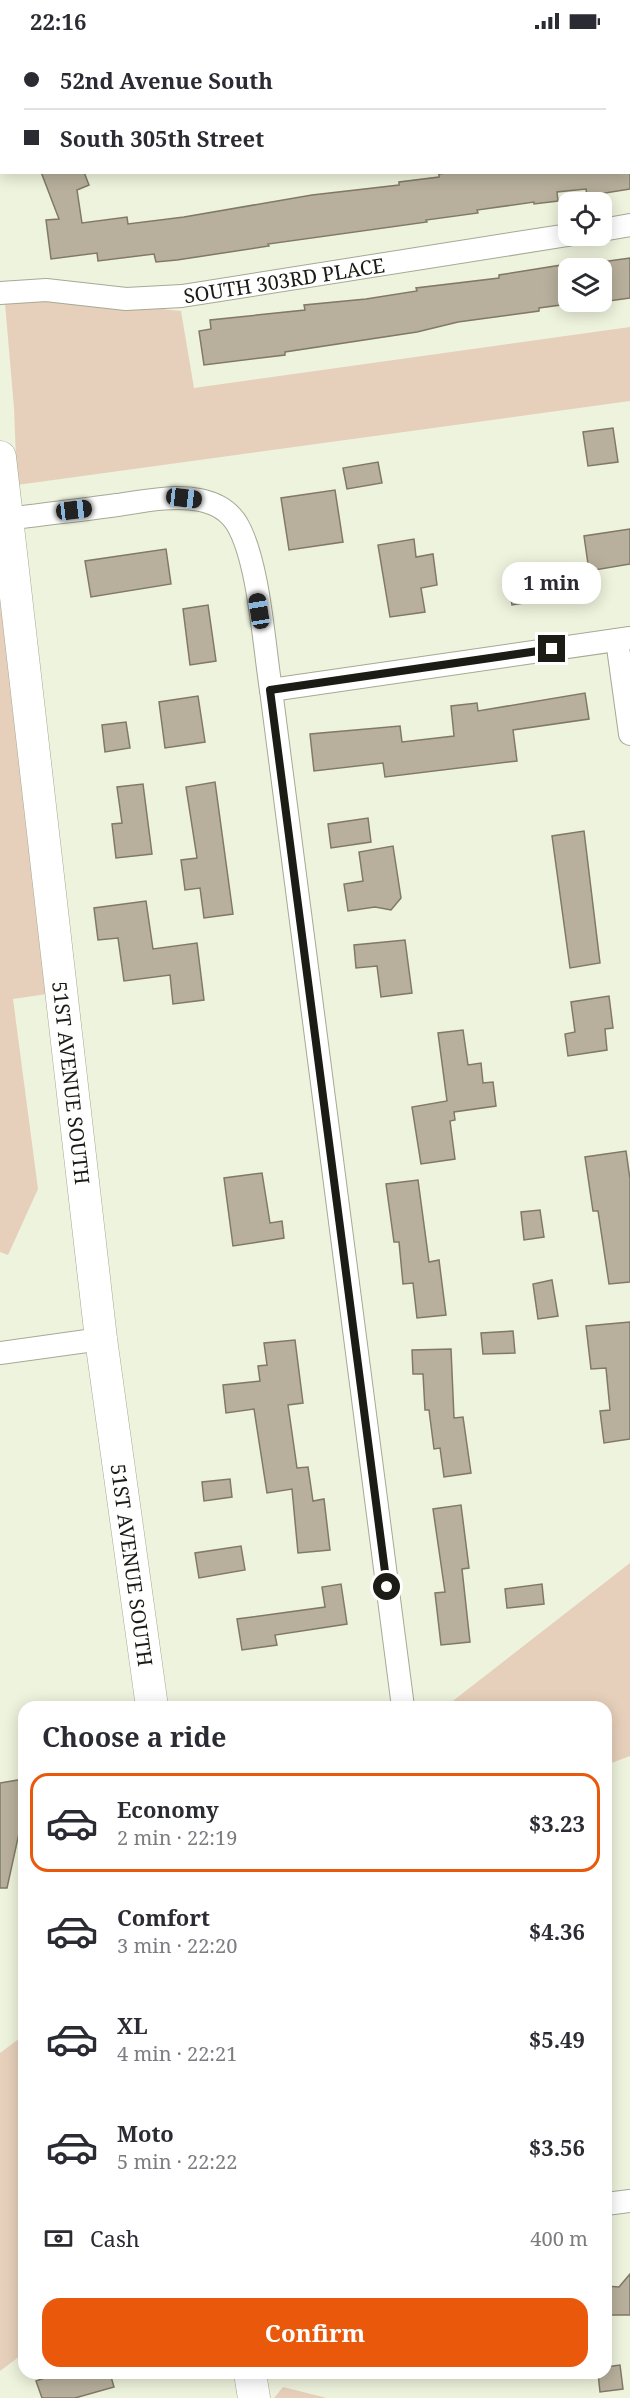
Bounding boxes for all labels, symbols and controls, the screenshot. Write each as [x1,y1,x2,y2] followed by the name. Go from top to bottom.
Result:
[30,6,86,36] text: 22:16
[60,65,273,95] text: 52nd Avenue South
[60,123,264,153] text: South 305th Street
[558,192,612,312] map controls
[558,192,612,246] button: locate
[182,251,386,309] street label: SOUTH 303RD PLACE
[558,258,612,312] button: layers
[165,487,203,509] car
[55,499,93,521] car
[502,562,602,604] callout: 1 min
[523,569,580,596] text: 1 min
[247,592,271,630] car
[538,635,565,662] route end
[47,980,97,1186] street label: 51ST AVENUE SOUTH
[105,1462,160,1668] street label: 51ST AVENUE SOUTH
[373,1573,400,1600] route start
[42,1718,227,1755] text: Choose a ride
[117,1794,219,1824] text: Economy
[45,1796,99,1850] icon: car
[529,1808,585,1838] text: $3.23
[117,1824,237,1851] text: 2 min · 22:19
[117,1902,210,1932] text: Comfort
[45,1904,99,1958] icon: car
[529,1916,585,1946] text: $4.36
[117,1932,237,1959] text: 3 min · 22:20
[117,2010,148,2040] text: XL
[45,2012,99,2066] icon: car
[529,2024,585,2054] text: $5.49
[117,2040,237,2067] text: 4 min · 22:21
[117,2118,174,2148] text: Moto
[45,2120,99,2174] icon: car
[529,2132,585,2162] text: $3.56
[117,2148,237,2175] text: 5 min · 22:22
[42,2222,75,2255] icon: cash
[90,2223,140,2253] text: Cash
[530,2225,588,2252] text: 400 m
[42,2298,588,2367] button: Confirm

